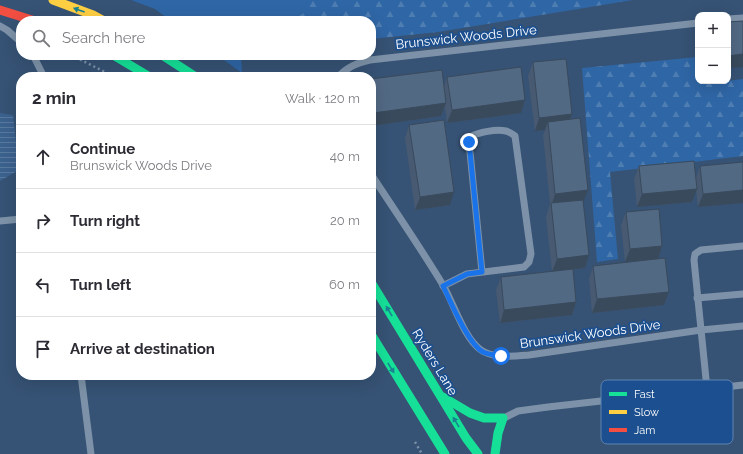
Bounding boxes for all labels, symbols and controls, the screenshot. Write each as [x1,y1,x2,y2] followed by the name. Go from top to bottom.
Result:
[72,6,84,12] one-way arrow
[695,12,731,84] map controls
[695,12,731,48] button: +
[16,16,376,60] search box
[395,22,538,52] street label: Brunswick Woods Drive
[30,27,52,49] icon: search
[62,29,145,47] text: Search here
[695,48,731,84] button: −
[32,88,76,108] text: 2 min
[285,91,360,106] text: Walk · 120 m
[460,133,478,151] route end
[70,140,135,158] text: Continue
[32,146,54,168] icon: ahead
[330,149,360,164] text: 40 m
[70,158,212,173] text: Brunswick Woods Drive
[32,210,54,232] icon: right
[70,212,140,230] text: Turn right
[330,213,360,228] text: 20 m
[32,274,54,296] icon: left
[70,276,131,294] text: Turn left
[329,277,360,292] text: 60 m
[385,305,392,317] one-way arrow
[519,317,662,351] street label: Brunswick Woods Drive
[409,326,461,398] street label: Ryders Lane
[32,338,54,360] icon: arrive
[70,340,215,358] text: Arrive at destination
[492,347,510,365] route start
[388,362,395,374] one-way arrow
[601,380,733,444] legend
[634,388,655,401] text: Fast
[634,406,659,419] text: Slow
[453,416,460,428] one-way arrow
[634,424,655,437] text: Jam

